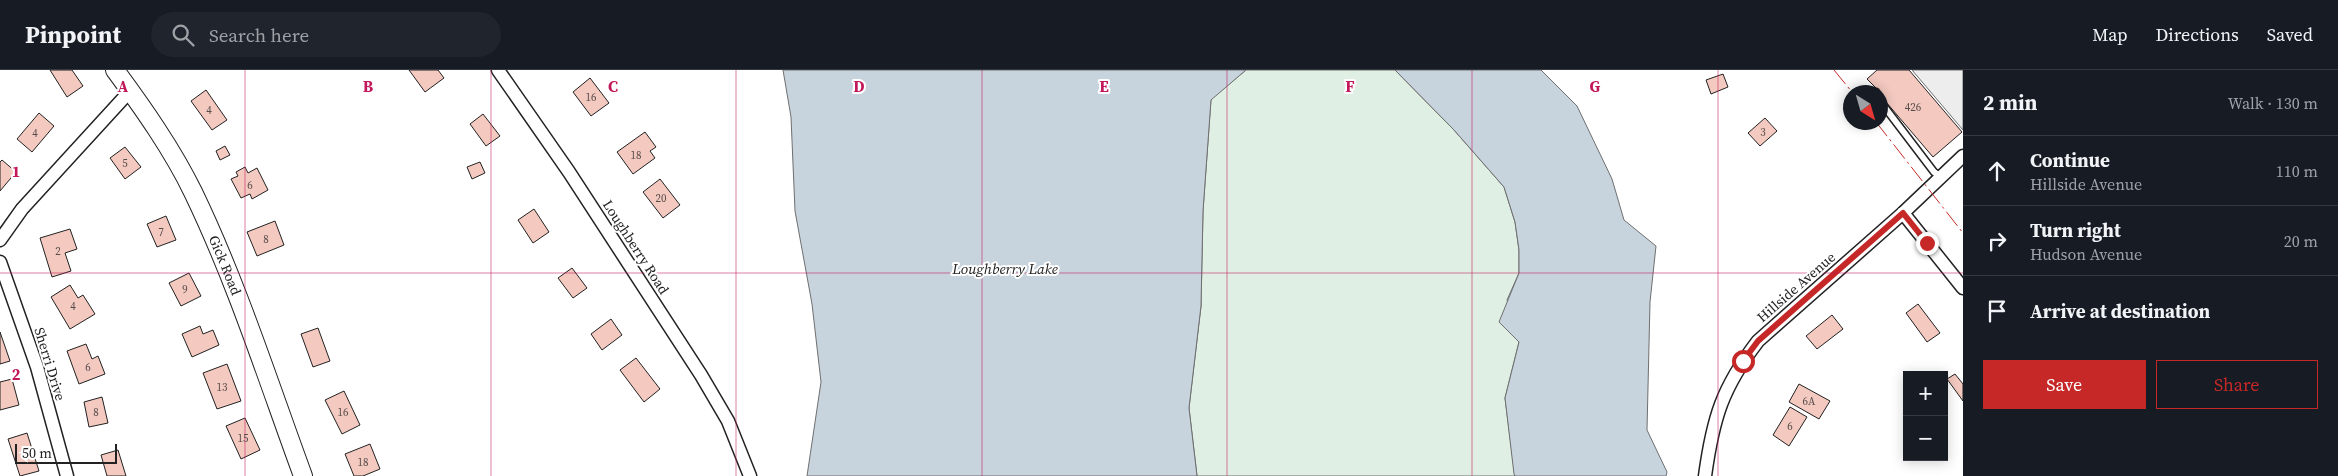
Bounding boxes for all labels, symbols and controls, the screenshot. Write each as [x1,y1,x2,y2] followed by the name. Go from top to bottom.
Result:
[151,12,501,57] search box
[25,18,121,51] text: Pinpoint
[169,21,197,49] icon: search
[209,22,309,48] text: Search here
[2092,22,2128,47] text: Map
[2156,22,2239,47] text: Directions
[2267,22,2313,47] text: Saved
[118,75,129,97] text: A
[363,75,374,97] text: B
[608,75,618,97] text: C
[853,75,865,97] text: D
[1099,75,1109,97] text: E
[1345,75,1355,97] text: F
[1590,75,1601,97] text: G
[1843,85,1888,130] north arrow
[1983,88,2038,117] text: 2 min
[586,90,597,105] house number: 16
[2228,92,2318,114] text: Walk · 130 m
[1905,100,1922,115] house number: 426
[206,103,212,118] house number: 4
[1760,125,1766,140] house number: 3
[32,126,38,141] house number: 4
[2030,147,2110,173] text: Continue
[631,148,642,163] house number: 18
[122,156,128,171] house number: 5
[1983,157,2011,185] icon: ahead
[12,160,20,182] text: 1
[2276,160,2318,182] text: 110 m
[2030,173,2142,195] text: Hillside Avenue
[247,178,253,193] house number: 6
[656,191,667,206] house number: 20
[598,196,674,298] street label: Loughberry Road
[2030,217,2121,243] text: Turn right
[158,225,164,240] house number: 7
[1983,227,2011,255] icon: right
[2284,230,2318,252] text: 20 m
[204,232,246,298] street label: Gick Road
[263,232,269,247] house number: 8
[1916,232,1939,255] route end
[2030,243,2142,265] text: Hudson Avenue
[55,244,61,259] house number: 2
[1752,247,1840,327] street label: Hillside Avenue
[951,258,1058,279] water label: Loughberry Lake
[182,282,188,297] house number: 9
[1983,297,2011,325] icon: arrive
[2030,298,2210,324] text: Arrive at destination
[70,299,76,314] house number: 4
[29,325,71,403] street label: Sherri Drive
[1732,350,1755,373] route start
[85,360,91,375] house number: 6
[1983,360,2146,409] button: Save
[2156,360,2318,409] button: Share
[12,363,21,385] text: 2
[1903,371,1948,461] map controls
[1903,371,1948,416] button: +
[217,380,228,395] house number: 13
[1803,394,1816,409] house number: 6A
[93,405,99,420] house number: 8
[338,405,349,420] house number: 16
[1903,416,1948,461] button: −
[1787,419,1793,434] house number: 6
[238,431,249,446] house number: 15
[15,441,118,464] scale bar
[22,443,52,463] text: 50 m
[358,455,369,470] house number: 18

